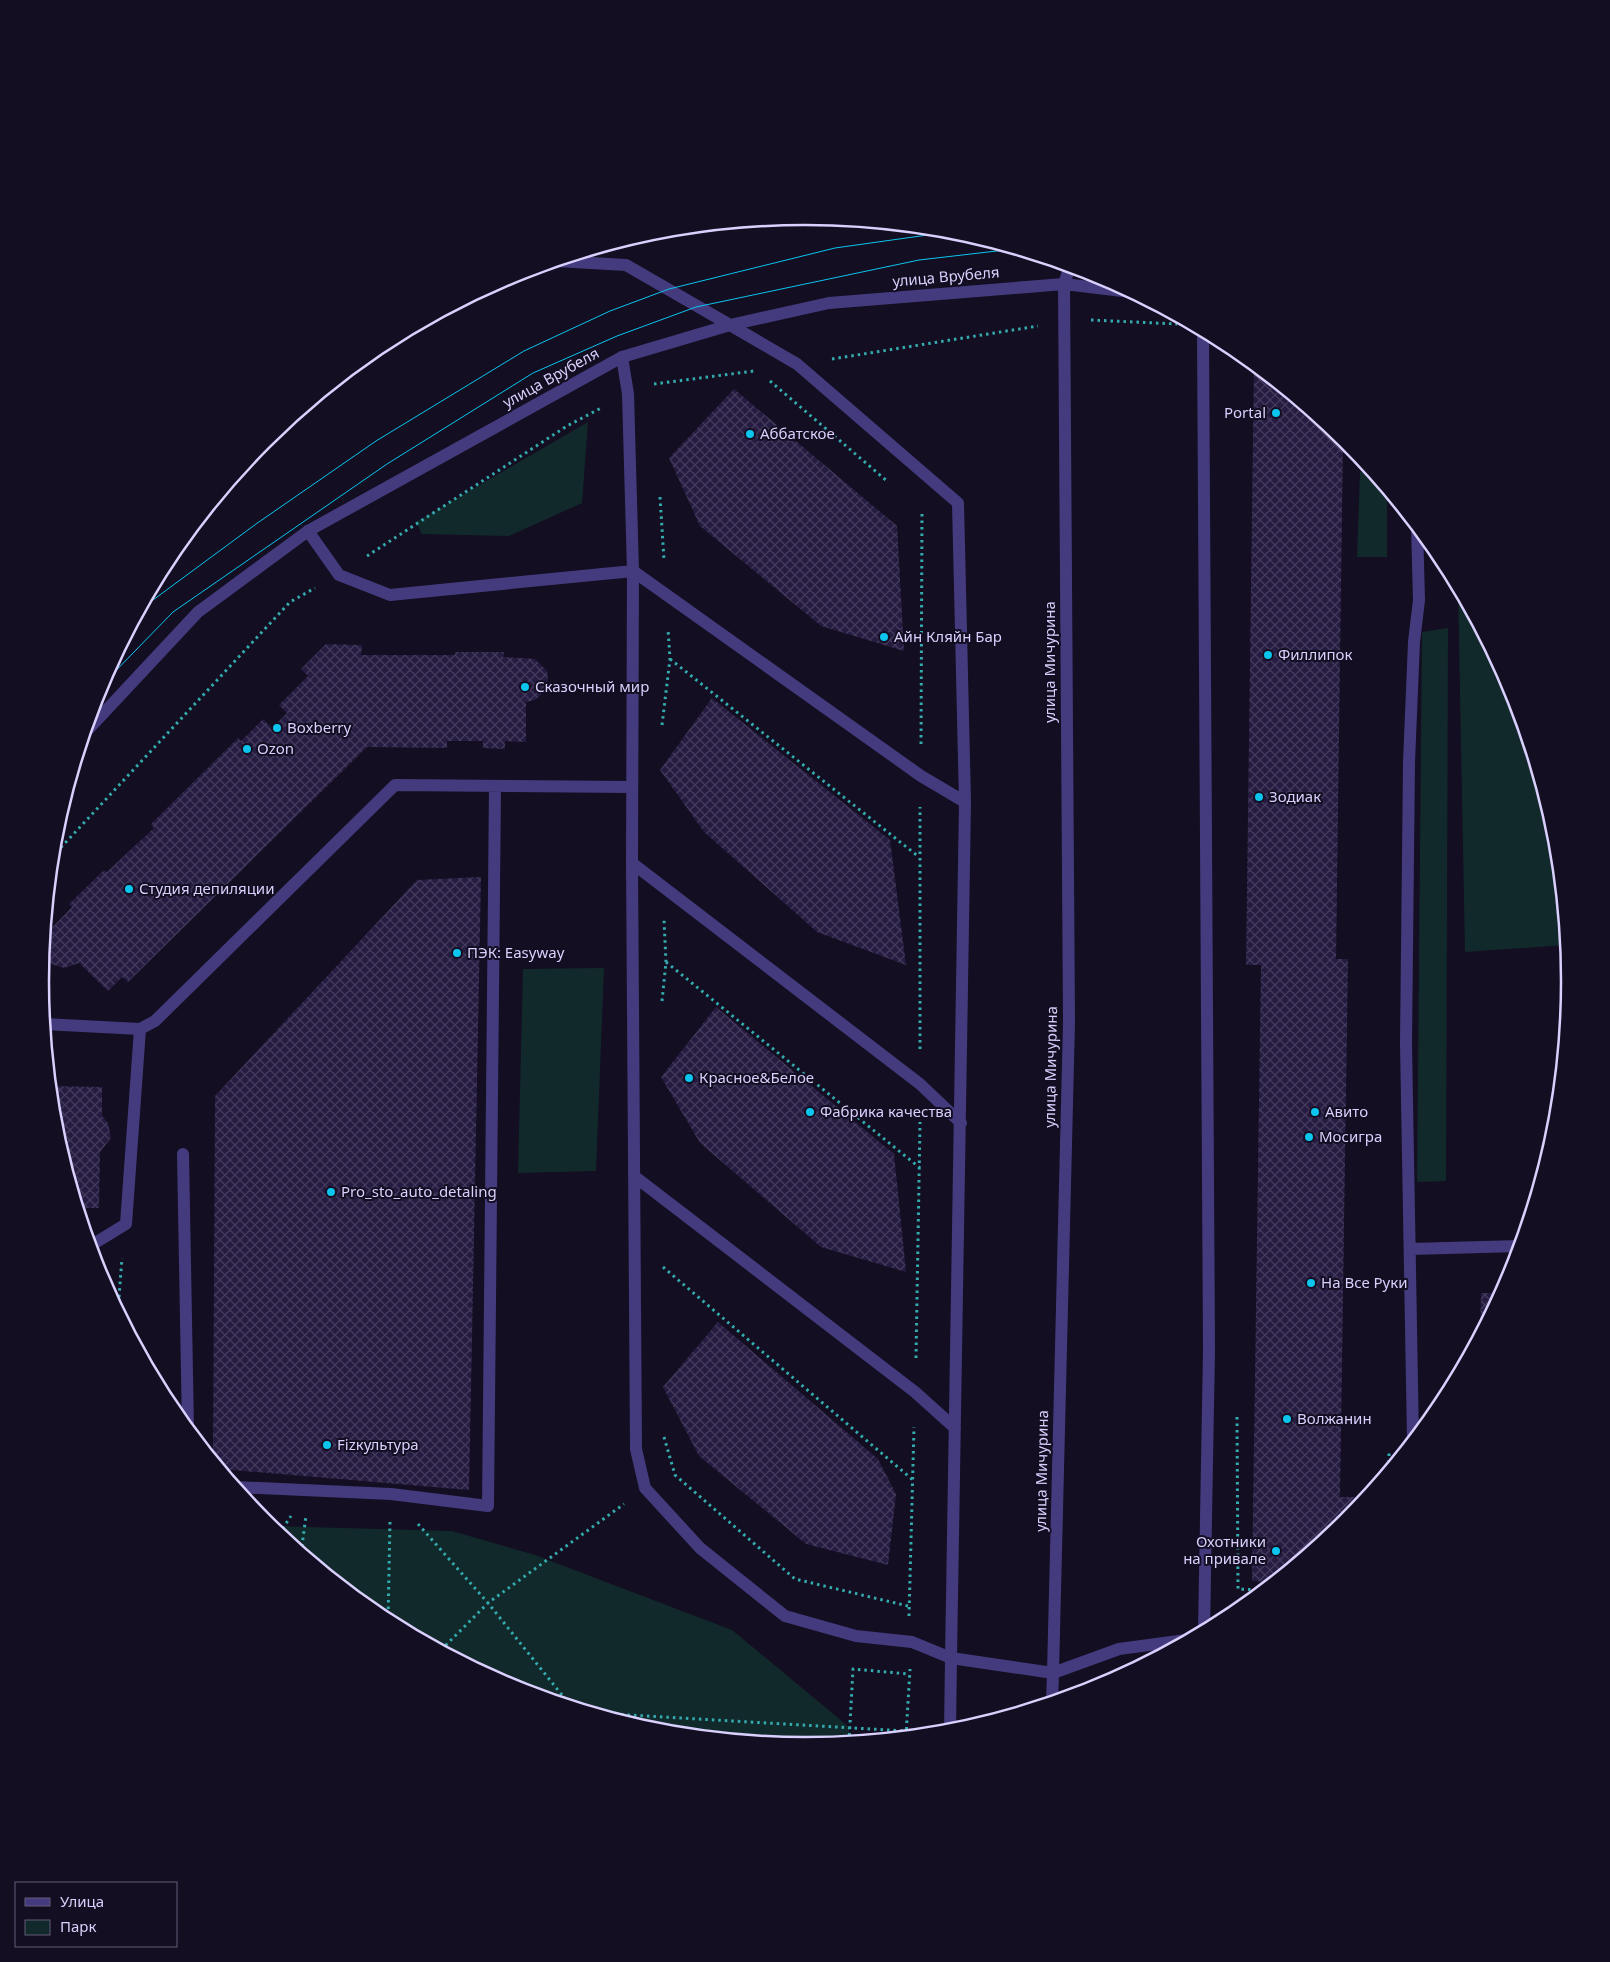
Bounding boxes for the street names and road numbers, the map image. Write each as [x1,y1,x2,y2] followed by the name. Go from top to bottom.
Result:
[892,261,1000,291] street label: улица Врубеля
[499,342,602,412] street label: улица Врубеля
[1039,601,1059,723] street label: улица Мичурина
[1039,1006,1061,1128] street label: улица Мичурина
[1030,1410,1052,1532] street label: улица Мичурина

